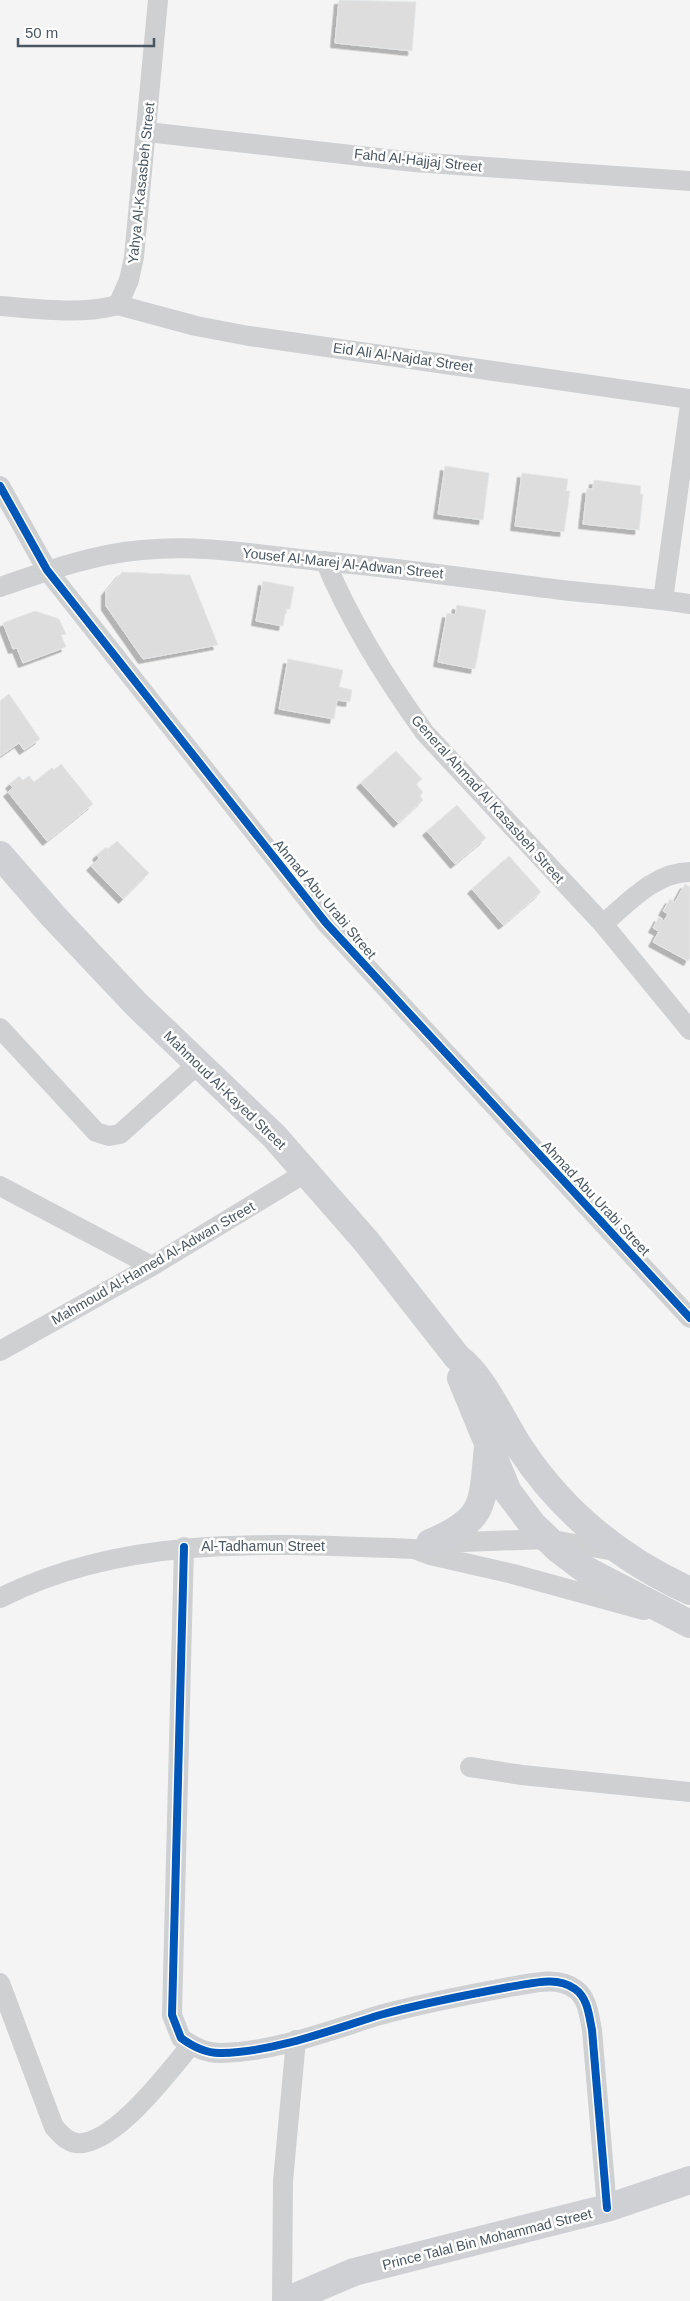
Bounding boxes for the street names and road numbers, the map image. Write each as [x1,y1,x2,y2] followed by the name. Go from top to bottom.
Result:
[125,101,157,265] street label: Yahya Al-Kasasbeh Street
[353,145,483,175] street label: Fahd Al-Hajjaj Street
[332,339,474,375] street label: Eid Ali Al-Najdat Street
[242,544,444,582] street label: Yousef Al-Marej Al-Adwan Street
[408,712,568,886] street label: General Ahmad Al Kasasbeh Street
[270,836,380,962] street label: Ahmad Abu Urabi Street
[161,1027,289,1153] street label: Mahmoud Al-Kayed Street
[539,1137,653,1259] street label: Ahmad Abu Urabi Street
[49,1198,258,1328] street label: Mahmoud Al-Hamed Al-Adwan Street
[201,1538,325,1554] street label: Al-Tadhamun Street
[381,2205,593,2273] street label: Prince Talal Bin Mohammad Street

